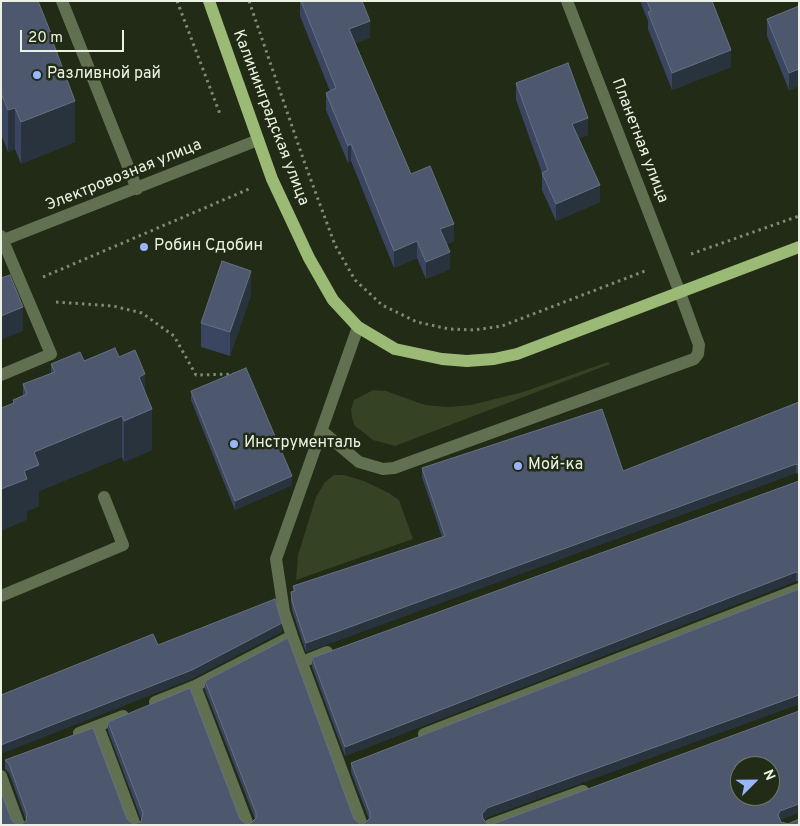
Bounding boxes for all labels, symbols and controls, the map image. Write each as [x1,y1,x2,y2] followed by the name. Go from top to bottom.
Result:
[22,20,126,52] scale bar
[228,27,312,209] street label: Калининградская улица
[28,29,63,48] text: 20 m
[47,65,161,85] place label: Разливной рай
[31,69,43,81] marker: Разливной рай
[606,76,672,206] street label: Планетная улица
[43,136,205,216] street label: Электровозная улица
[154,237,263,257] place label: Робин Сдобин
[138,241,150,253] marker: Робин Сдобин
[244,434,361,454] place label: Инструменталь
[228,438,240,450] marker: Инструменталь
[528,456,583,476] place label: Мой-ка
[512,460,524,472] marker: Мой-ка
[730,756,780,806] north arrow
[759,767,778,783] text: N

